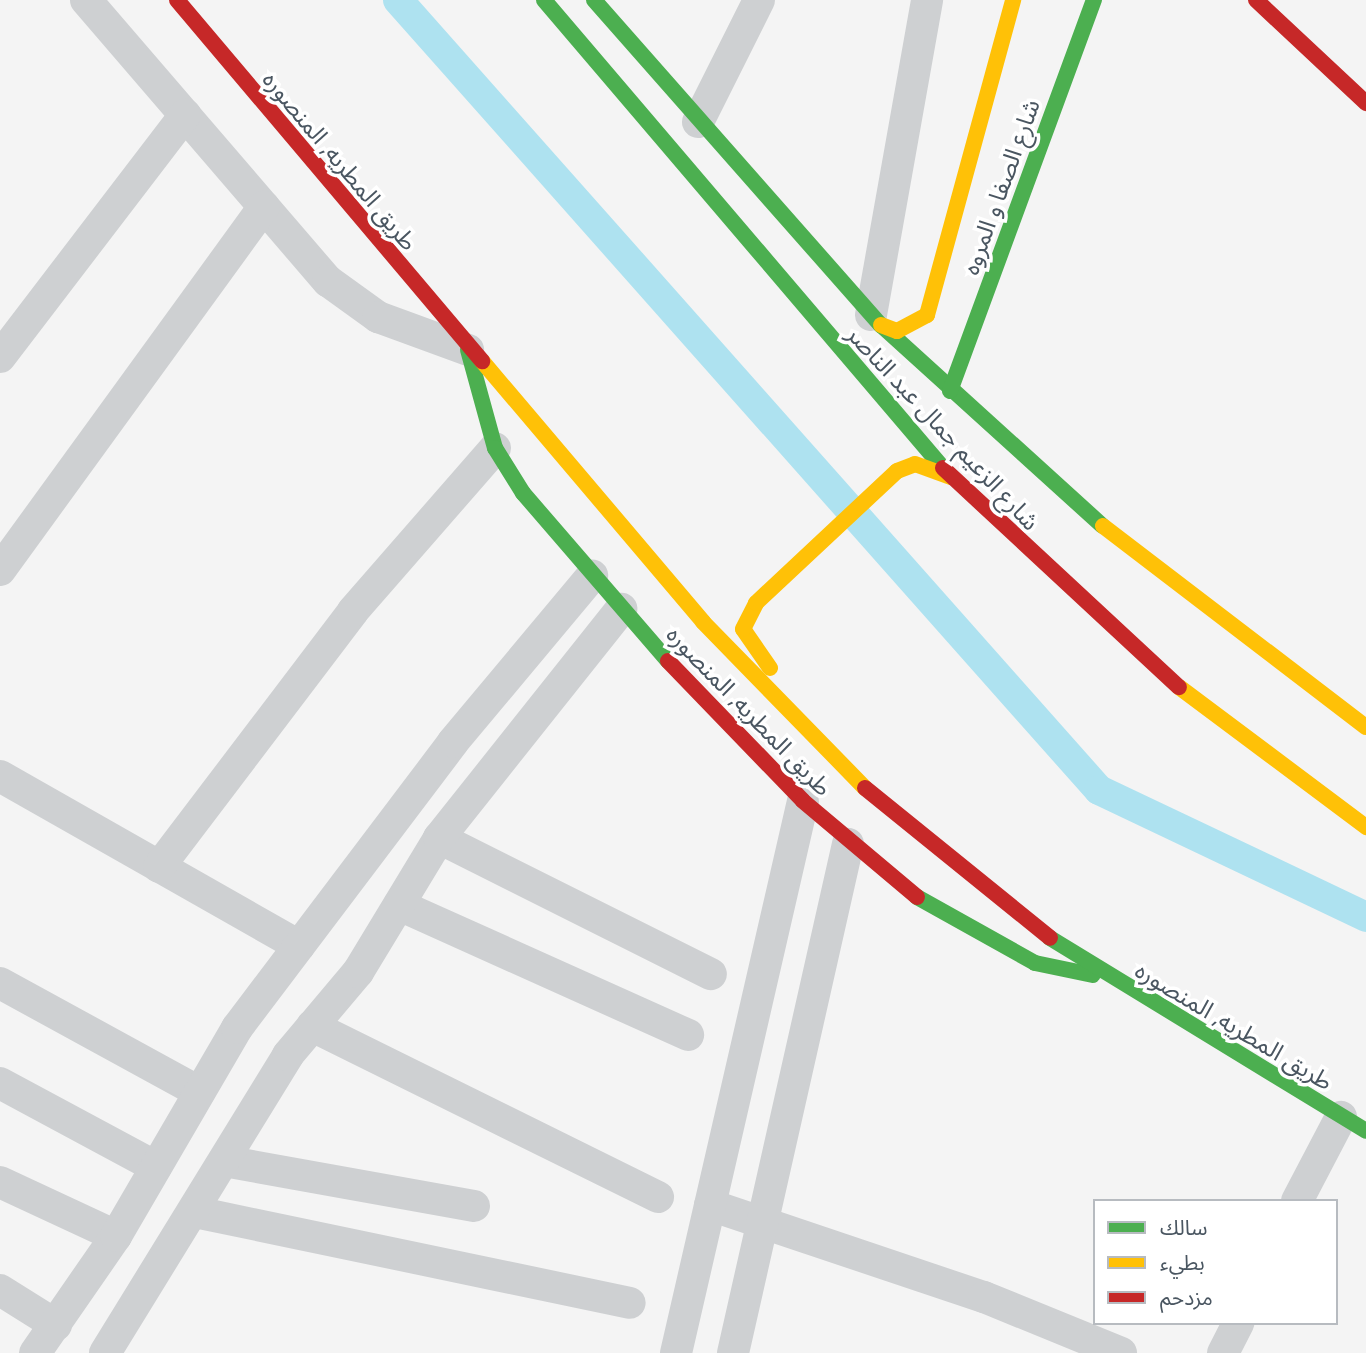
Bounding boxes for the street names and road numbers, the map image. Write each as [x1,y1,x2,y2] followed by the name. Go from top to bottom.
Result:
[257,66,423,256] street label: طريق المطريه, المنصوره
[956,95,1046,279] street label: شارع الصفا و المروه
[841,320,1045,536] street label: شارع الزعيم جمال عبد الناصر
[660,620,838,802] street label: طريق المطريه, المنصوره
[1130,956,1338,1096] street label: طريق المطريه, المنصوره

